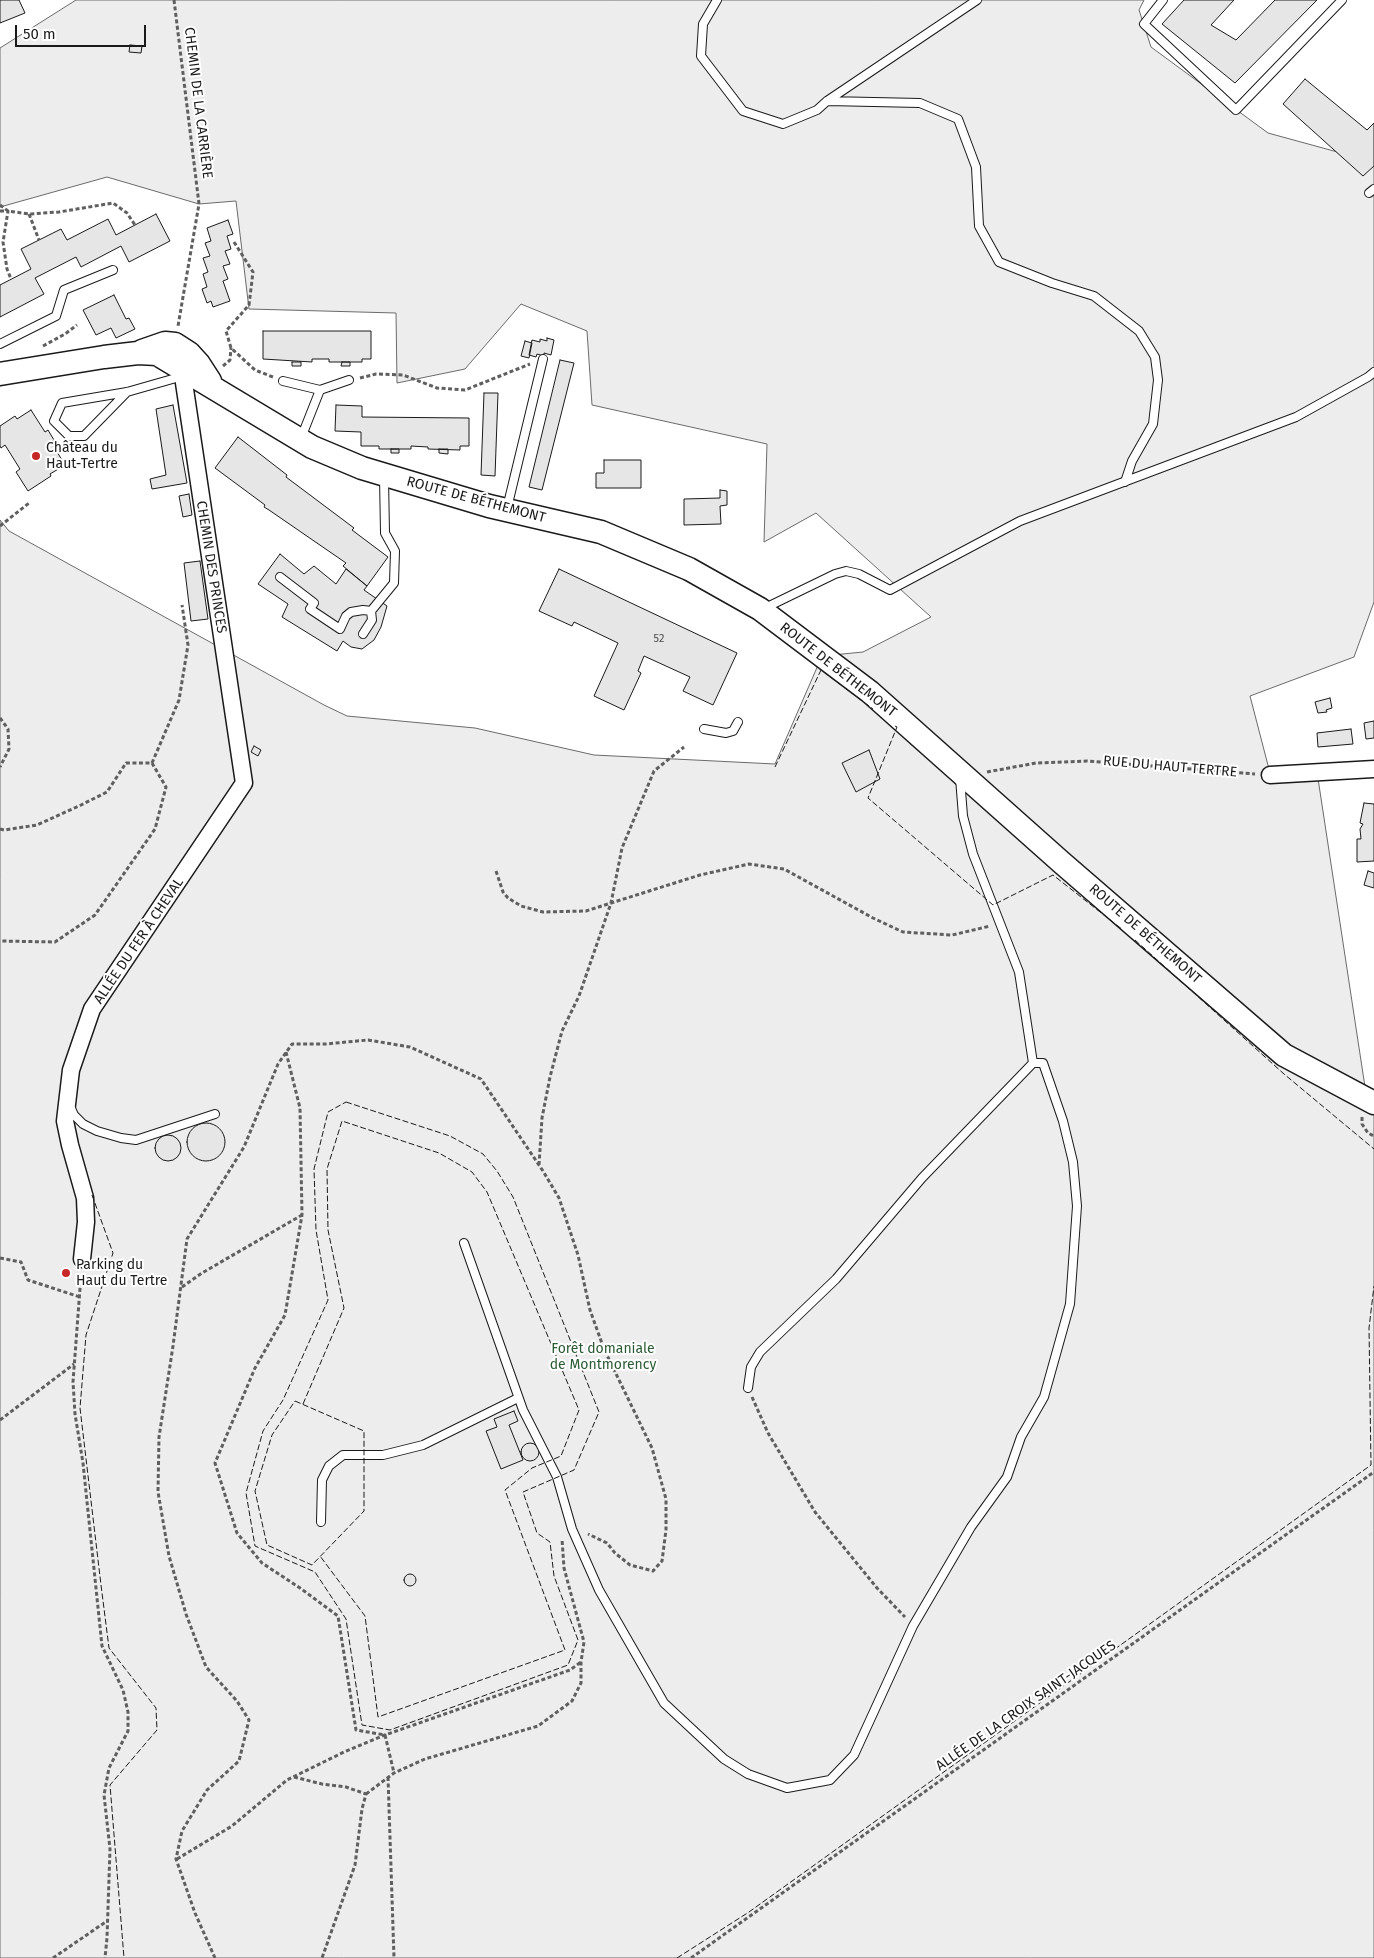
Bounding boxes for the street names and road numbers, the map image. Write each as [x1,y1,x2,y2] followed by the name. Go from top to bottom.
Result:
[180,26,216,180] street label: CHEMIN DE LA CARRIÈRE
[405,473,547,527] street label: ROUTE DE BÉTHEMONT
[192,500,230,634] street label: CHEMIN DES PRINCES
[776,619,900,721] street label: ROUTE DE BÉTHEMONT
[1102,753,1238,781] street label: RUE DU HAUT TERTRE
[91,875,187,1007] street label: ALLÉE DU FER À CHEVAL
[1085,881,1205,987] street label: ROUTE DE BÉTHEMONT
[933,1637,1119,1775] street label: ALLÉE DE LA CROIX SAINT-JACQUES

